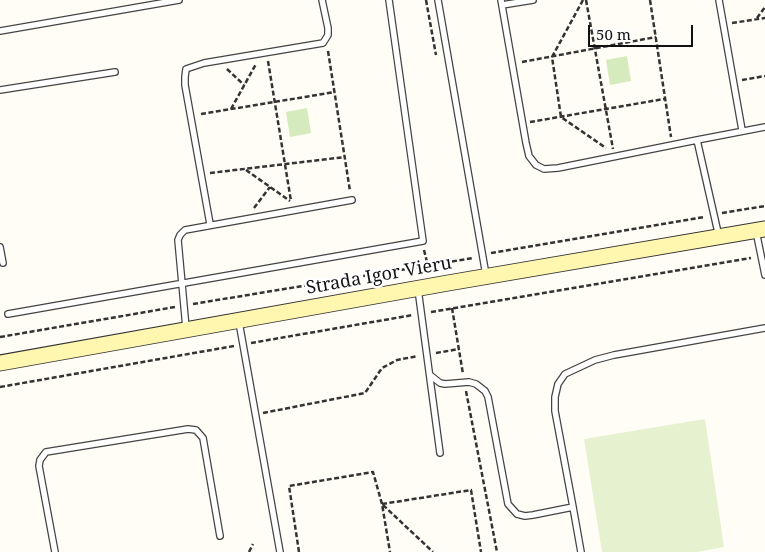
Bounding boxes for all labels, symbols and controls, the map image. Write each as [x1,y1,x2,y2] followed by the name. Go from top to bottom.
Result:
[590,15,695,47] scale bar
[596,24,631,44] text: 50 m
[304,253,454,299] street label: Strada Igor Vieru

